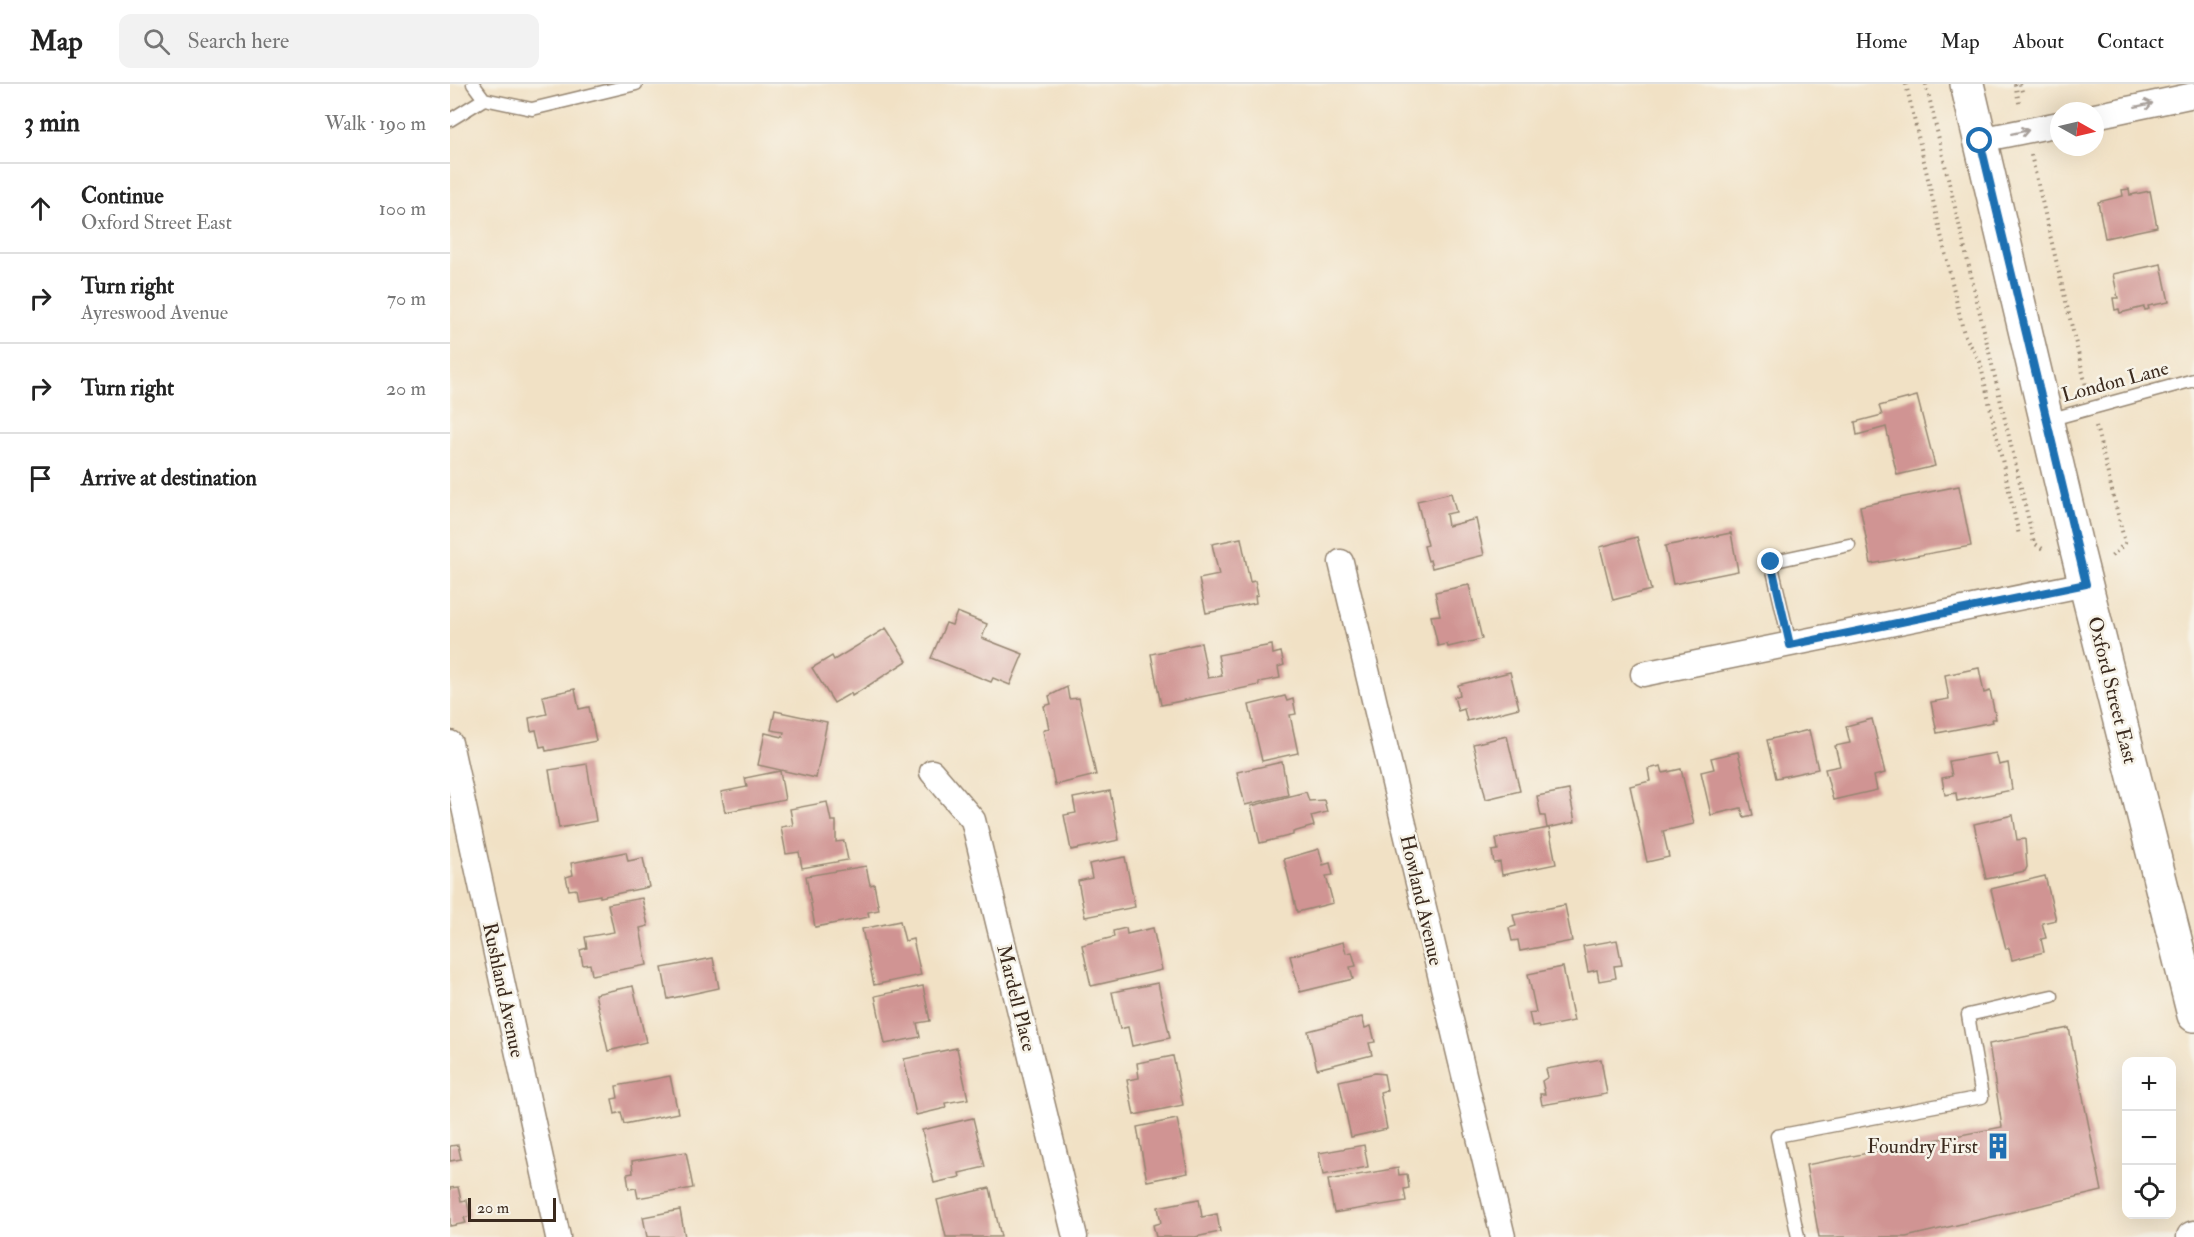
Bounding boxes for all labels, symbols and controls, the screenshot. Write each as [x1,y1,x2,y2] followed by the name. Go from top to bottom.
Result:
[119,14,539,68] search box
[30,24,83,59] text: Map
[140,25,173,58] icon: search
[188,27,289,55] text: Search here
[1855,28,1907,55] text: Home
[1940,28,1980,55] text: Map
[2013,28,2064,55] text: About
[2097,28,2164,55] text: Contact
[2135,99,2154,111] one-way arrow
[2050,102,2104,156] north arrow
[24,107,80,139] text: 3 min
[325,111,426,136] text: Walk · 190 m
[2009,126,2029,137] one-way arrow
[1966,127,1992,153] route start
[81,182,164,210] text: Continue
[24,192,57,225] icon: ahead
[379,196,426,221] text: 100 m
[81,210,232,235] text: Oxford Street East
[81,272,174,300] text: Turn right
[24,282,57,315] icon: right
[387,286,426,311] text: 70 m
[81,300,228,325] text: Ayreswood Avenue
[2059,355,2171,408] street label: London Lane
[24,372,57,405] icon: right
[81,374,174,402] text: Turn right
[386,376,426,401] text: 20 m
[24,462,57,495] icon: arrive
[81,464,257,492] text: Arrive at destination
[1757,548,1783,574] route end
[2082,614,2143,767] street label: Oxford Street East
[1394,832,1449,968] street label: Howland Avenue
[477,920,530,1060] street label: Rushland Avenue
[991,942,1042,1054] street label: Mardell Place
[2122,1057,2176,1219] map controls
[2122,1057,2176,1111] button: +
[2122,1111,2176,1165] button: −
[1983,1131,2013,1161] building icon: Foundry First
[1867,1134,1979,1159] place label: Foundry First
[2122,1165,2176,1219] button: locate
[468,1195,556,1222] scale bar
[477,1198,509,1218] text: 20 m

